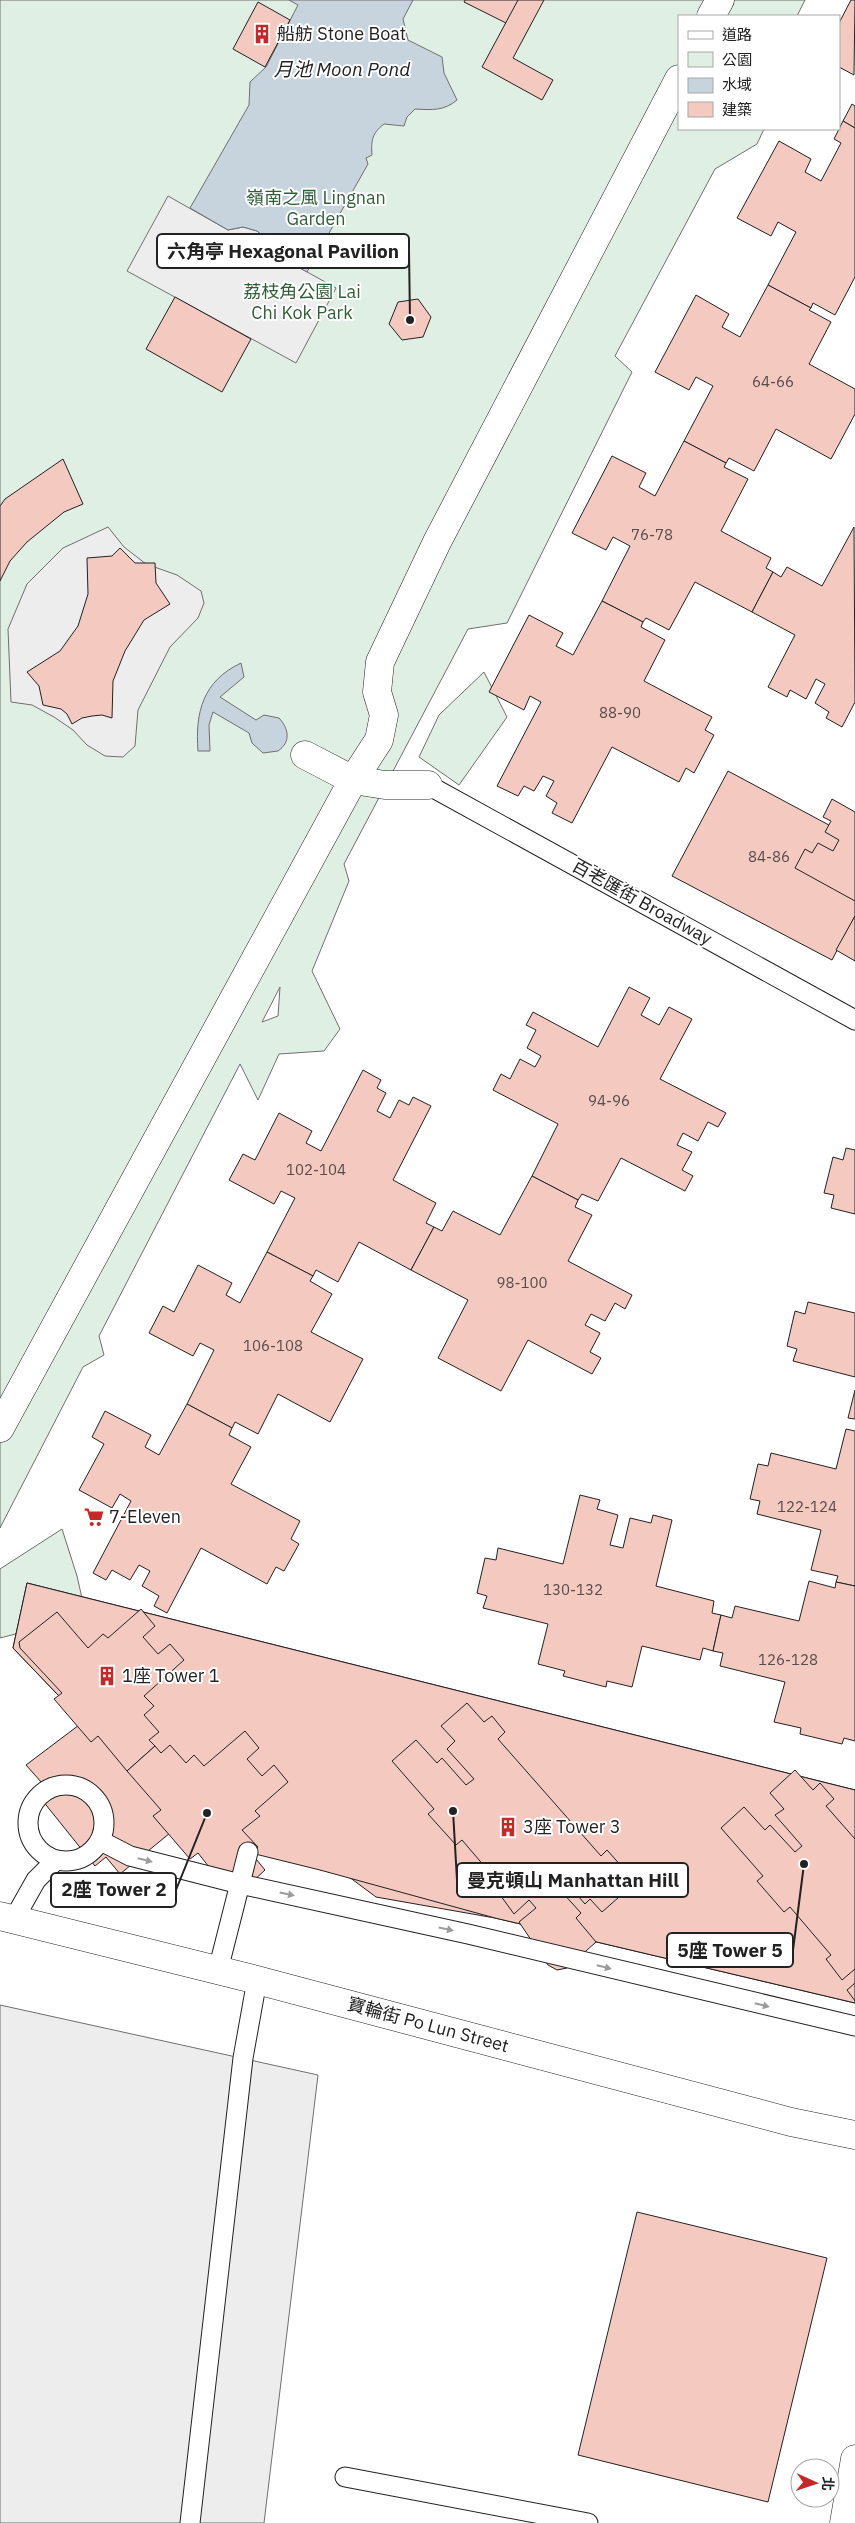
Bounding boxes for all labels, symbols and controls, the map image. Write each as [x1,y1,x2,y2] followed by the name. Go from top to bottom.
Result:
[678,15,840,130] legend
[277,22,406,45] place label: 船舫 Stone Boat
[251,23,273,45] building icon: 船舫 Stone Boat
[722,25,752,44] text: 道路
[722,50,752,69] text: 公園
[274,57,411,81] water label: 月池 Moon Pond
[722,75,752,94] text: 水域
[722,100,752,119] text: 建築
[246,186,386,230] park label: 嶺南之風 Lingnan Garden
[157,234,409,268] callout: 六角亭 Hexagonal Pavilion
[167,239,399,263] text: 六角亭 Hexagonal Pavilion
[243,280,361,324] park label: 荔枝角公園 Lai Chi Kok Park
[752,372,794,391] house number: 64-66
[631,525,673,544] house number: 76-78
[599,703,641,722] house number: 88-90
[748,847,790,866] house number: 84-86
[568,853,716,950] street label: 百老匯街 Broadway
[588,1091,630,1110] house number: 94-96
[286,1160,346,1179] house number: 102-104
[497,1273,548,1292] house number: 98-100
[243,1336,303,1355] house number: 106-108
[777,1497,837,1516] house number: 122-124
[109,1505,181,1528] place label: 7-Eleven
[83,1506,105,1528] supermarket icon: 7-Eleven
[543,1580,603,1599] house number: 130-132
[758,1650,818,1669] house number: 126-128
[122,1664,219,1687] place label: 1座 Tower 1
[96,1665,118,1687] building icon: 1座 Tower 1
[523,1815,620,1838] place label: 3座 Tower 3
[497,1816,519,1838] building icon: 3座 Tower 3
[138,1856,153,1864] one-way arrow
[457,1863,688,1897] callout: 曼克頓山 Manhattan Hill
[467,1868,679,1892] text: 曼克頓山 Manhattan Hill
[51,1873,176,1907] callout: 2座 Tower 2
[61,1877,167,1901] text: 2座 Tower 2
[280,1890,295,1898] one-way arrow
[438,1925,453,1933] one-way arrow
[667,1933,793,1967] callout: 5座 Tower 5
[677,1938,783,1962] text: 5座 Tower 5
[596,1963,611,1971] one-way arrow
[345,1992,511,2057] street label: 寶輪街 Po Lun Street
[754,2001,769,2009] one-way arrow
[790,2458,840,2508] north arrow
[819,2476,837,2491] text: 北

